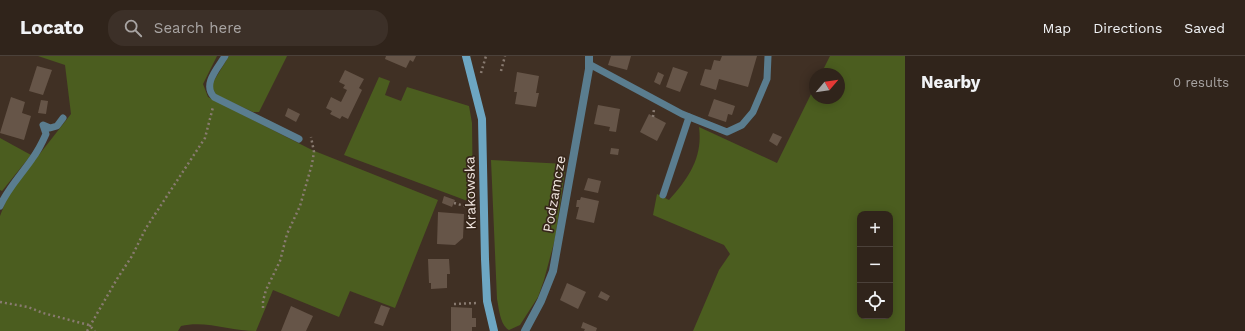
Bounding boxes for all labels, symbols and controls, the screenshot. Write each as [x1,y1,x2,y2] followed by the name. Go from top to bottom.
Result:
[108,10,388,46] search box
[20,16,84,39] text: Locato
[122,17,144,39] icon: search
[154,19,242,37] text: Search here
[1043,20,1071,36] text: Map
[1093,20,1162,36] text: Directions
[1184,20,1225,36] text: Saved
[809,68,845,104] north arrow
[921,72,980,92] text: Nearby
[1173,75,1229,90] text: 0 results
[539,154,569,234] street label: Podzamcze
[461,156,479,230] street label: Krakowska
[857,211,893,319] map controls
[857,211,893,247] button: +
[857,247,893,283] button: −
[857,283,893,319] button: locate

